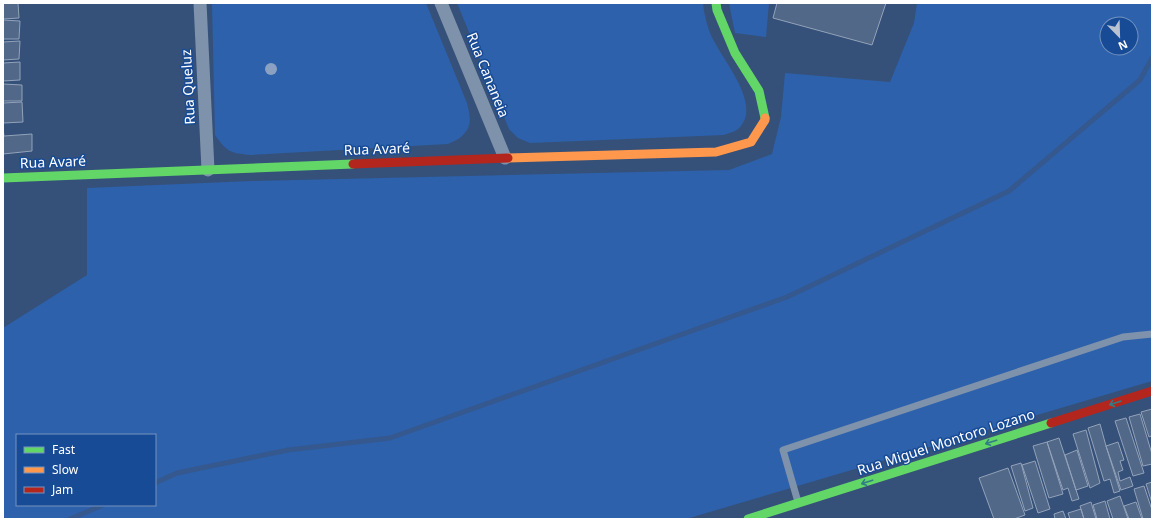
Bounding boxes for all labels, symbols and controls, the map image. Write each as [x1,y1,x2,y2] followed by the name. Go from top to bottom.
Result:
[1099,16,1139,56] north arrow
[463,29,514,120] street label: Rua Cananeia
[1116,37,1130,54] text: N
[176,49,199,125] street label: Rua Queluz
[344,138,410,159] street label: Rua Avaré
[20,151,86,172] street label: Rua Avaré
[1109,400,1122,407] one-way arrow
[855,404,1037,479] street label: Rua Miguel Montoro Lozano
[16,434,156,506] legend
[985,439,998,446] one-way arrow
[52,441,76,458] text: Fast
[52,461,79,478] text: Slow
[861,479,874,486] one-way arrow
[51,481,73,498] text: Jam

